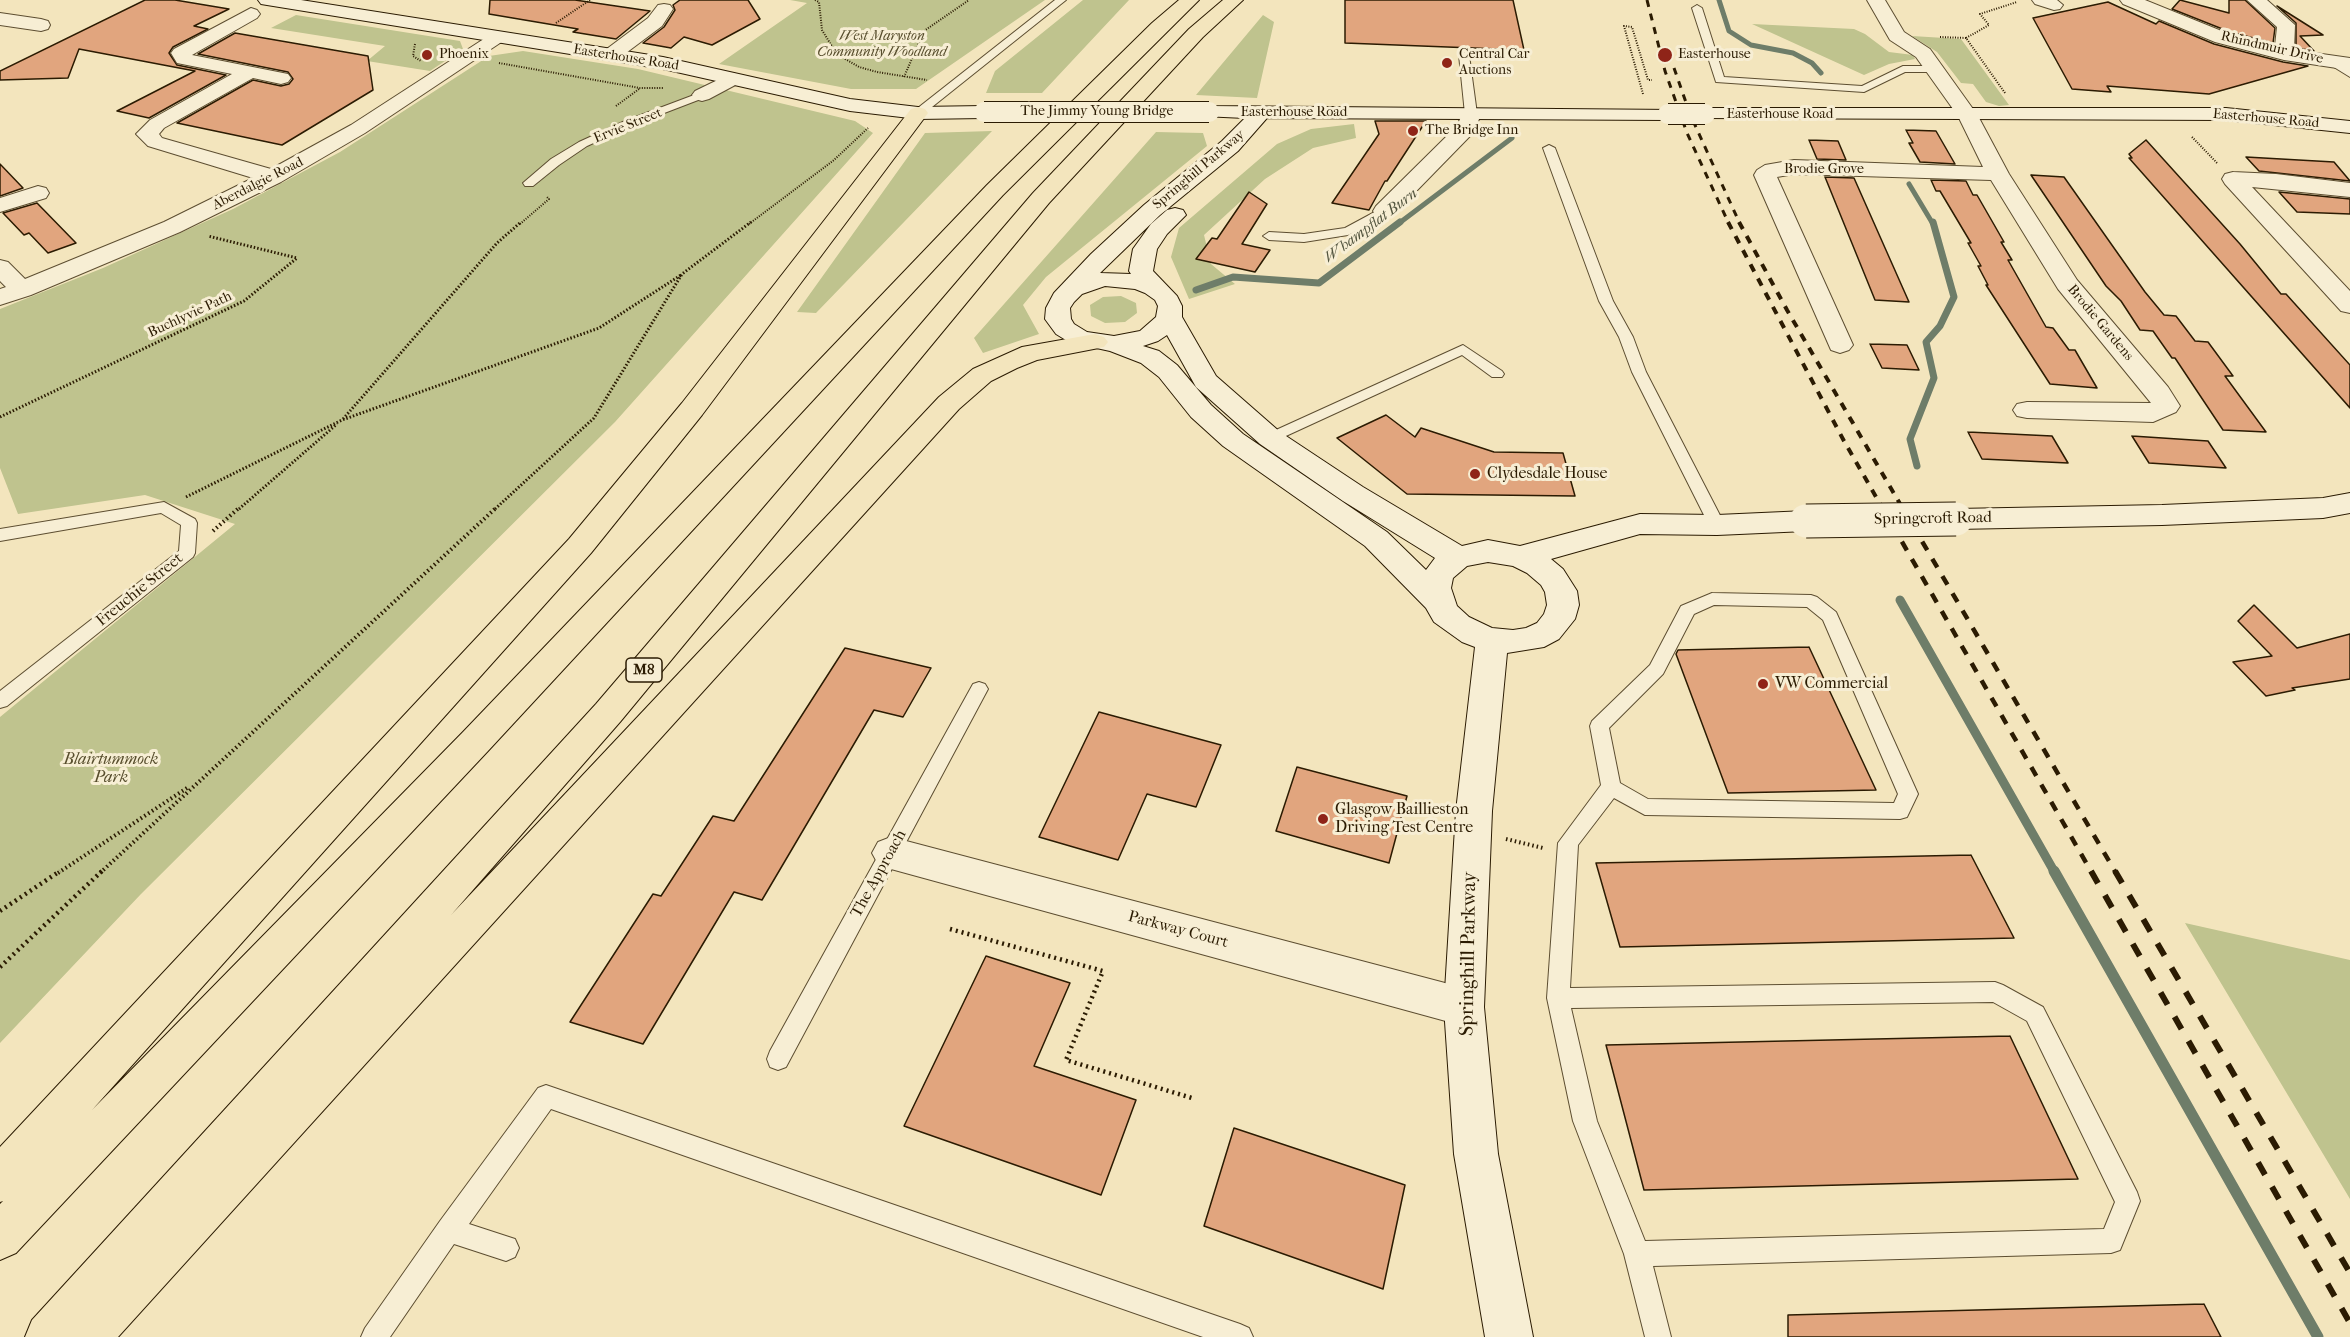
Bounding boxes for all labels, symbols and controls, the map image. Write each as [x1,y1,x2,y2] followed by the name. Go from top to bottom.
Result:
[2219,28,2325,68] street label: Rhindmuir Drive
[817,29,947,62] park label: West Maryston Community Woodland
[572,41,680,75] street label: Easterhouse Road
[1656,46,1674,64] marker: Easterhouse
[439,47,489,63] place label: Phoenix
[1459,47,1530,80] place label: Central Car Auctions
[1678,47,1751,63] place label: Easterhouse
[420,48,434,62] marker: Phoenix
[1440,56,1454,70] marker: Central Car Auctions
[1021,104,1173,120] street label: The Jimmy Young Bridge
[591,105,665,147] street label: Ervie Street
[1241,105,1347,121] street label: Easterhouse Road
[2212,106,2320,132] street label: Easterhouse Road
[1727,107,1833,123] street label: Easterhouse Road
[1425,123,1518,139] place label: The Bridge Inn
[1406,124,1420,138] marker: The Bridge Inn
[1150,127,1248,213] street label: Springhill Parkway
[210,154,306,214] street label: Aberdalgie Road
[1784,162,1864,178] street label: Brodie Grove
[1321,185,1421,267] water label: Whampflat Burn
[2063,282,2137,364] street label: Brodie Gardens
[145,288,235,342] street label: Buchlyvie Path
[1487,464,1607,484] place label: Clydesdale House
[1468,467,1482,481] marker: Clydesdale House
[1874,508,1992,530] street label: Springcroft Road
[93,549,187,631] street label: Freuchie Street
[626,658,662,682] road number: M8
[1775,674,1888,694] place label: VW Commercial
[1756,677,1770,691] marker: VW Commercial
[63,750,159,788] park label: Blairtummock Park
[1335,800,1473,838] place label: Glasgow Baillieston Driving Test Centre
[1316,812,1330,826] marker: Glasgow Baillieston Driving Test Centre
[847,827,911,921] street label: The Approach
[1456,872,1482,1036] street label: Springhill Parkway
[1126,907,1230,953] street label: Parkway Court

